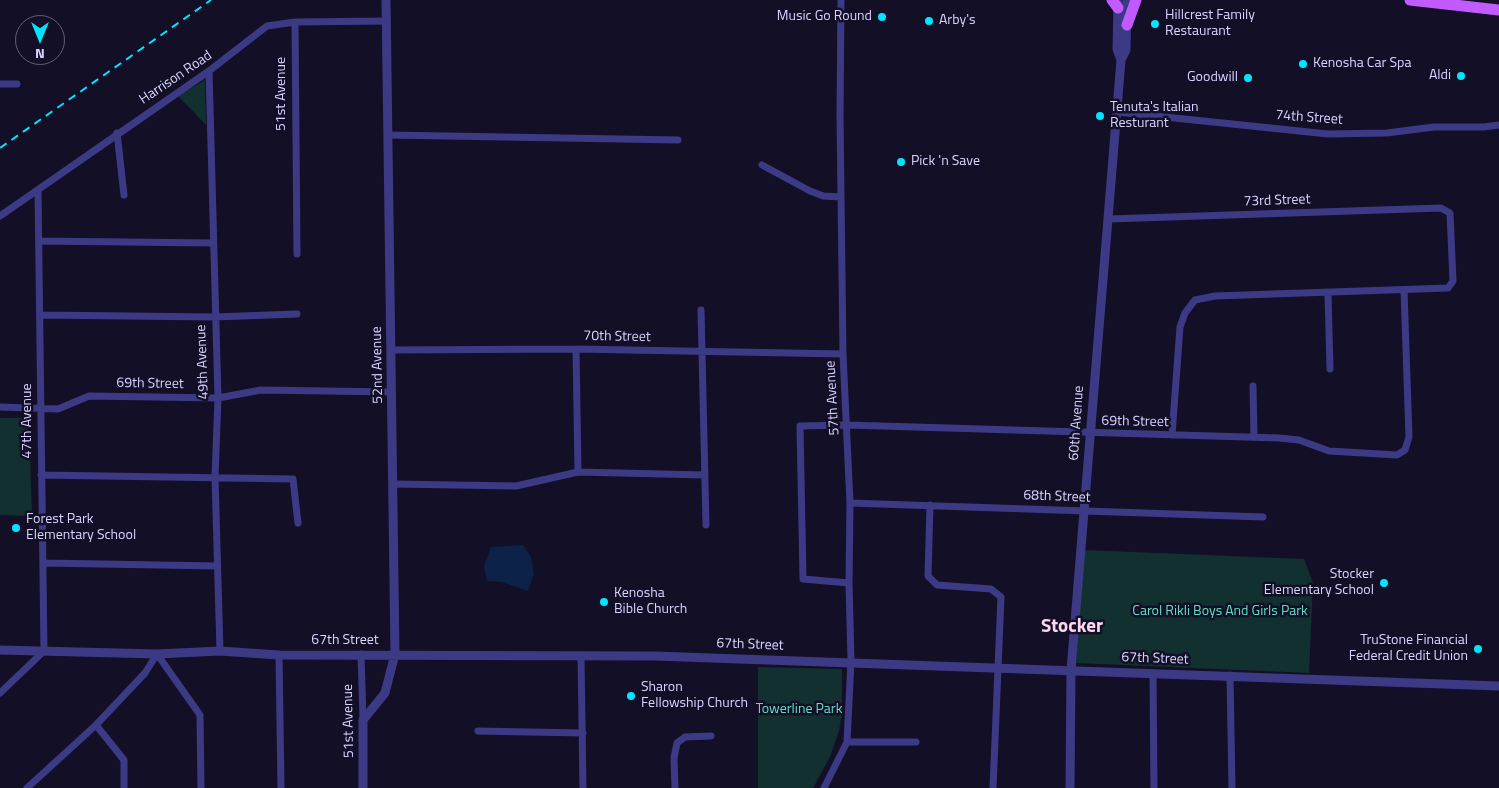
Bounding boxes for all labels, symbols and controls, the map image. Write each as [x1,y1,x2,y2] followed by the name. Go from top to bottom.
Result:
[1165,8,1255,40] place label: Hillcrest Family Restaurant
[777,9,872,25] place label: Music Go Round
[876,11,888,23] marker: Music Go Round
[939,13,976,29] place label: Arby's
[15,15,65,65] north arrow
[923,15,935,27] marker: Arby's
[1149,18,1161,30] marker: Hillcrest Family Restaurant
[35,44,45,65] text: N
[136,48,216,108] street label: Harrison Road
[1313,56,1411,72] place label: Kenosha Car Spa
[274,57,290,131] street label: 51st Avenue
[1297,58,1309,70] marker: Kenosha Car Spa
[1429,68,1451,84] place label: Aldi
[1187,70,1238,86] place label: Goodwill
[1455,70,1467,82] marker: Aldi
[1242,72,1254,84] marker: Goodwill
[1110,100,1199,132] place label: Tenuta's Italian Resturant
[1275,107,1343,129] street label: 74th Street
[1094,110,1106,122] marker: Tenuta's Italian Resturant
[911,154,980,170] place label: Pick 'n Save
[895,156,907,168] marker: Pick 'n Save
[1243,191,1311,211] street label: 73rd Street
[193,324,213,400] street label: 49th Avenue
[369,326,387,404] street label: 52nd Avenue
[583,328,651,346] street label: 70th Street
[823,360,843,436] street label: 57th Avenue
[116,375,184,393] street label: 69th Street
[20,384,36,458] street label: 47th Avenue
[1066,385,1088,461] street label: 60th Avenue
[1101,413,1169,431] street label: 69th Street
[1023,487,1091,507] street label: 68th Street
[26,512,136,544] place label: Forest Park Elementary School
[10,522,22,534] marker: Forest Park Elementary School
[1264,567,1374,600] place label: Stocker Elementary School
[1378,577,1390,589] marker: Stocker Elementary School
[614,586,687,618] place label: Kenosha Bible Church
[598,596,610,608] marker: Kenosha Bible Church
[1132,604,1308,620] park label: Carol Rikli Boys And Girls Park
[1041,616,1103,638] district label: Stocker
[311,633,379,649] street label: 67th Street
[1349,633,1468,666] place label: TruStone Financial Federal Credit Union
[716,635,784,655] street label: 67th Street
[1472,643,1484,655] marker: TruStone Financial Federal Credit Union
[1121,649,1189,669] street label: 67th Street
[641,680,748,712] place label: Sharon Fellowship Church
[340,684,358,758] street label: 51st Avenue
[625,690,637,702] marker: Sharon Fellowship Church
[756,702,842,718] park label: Towerline Park

